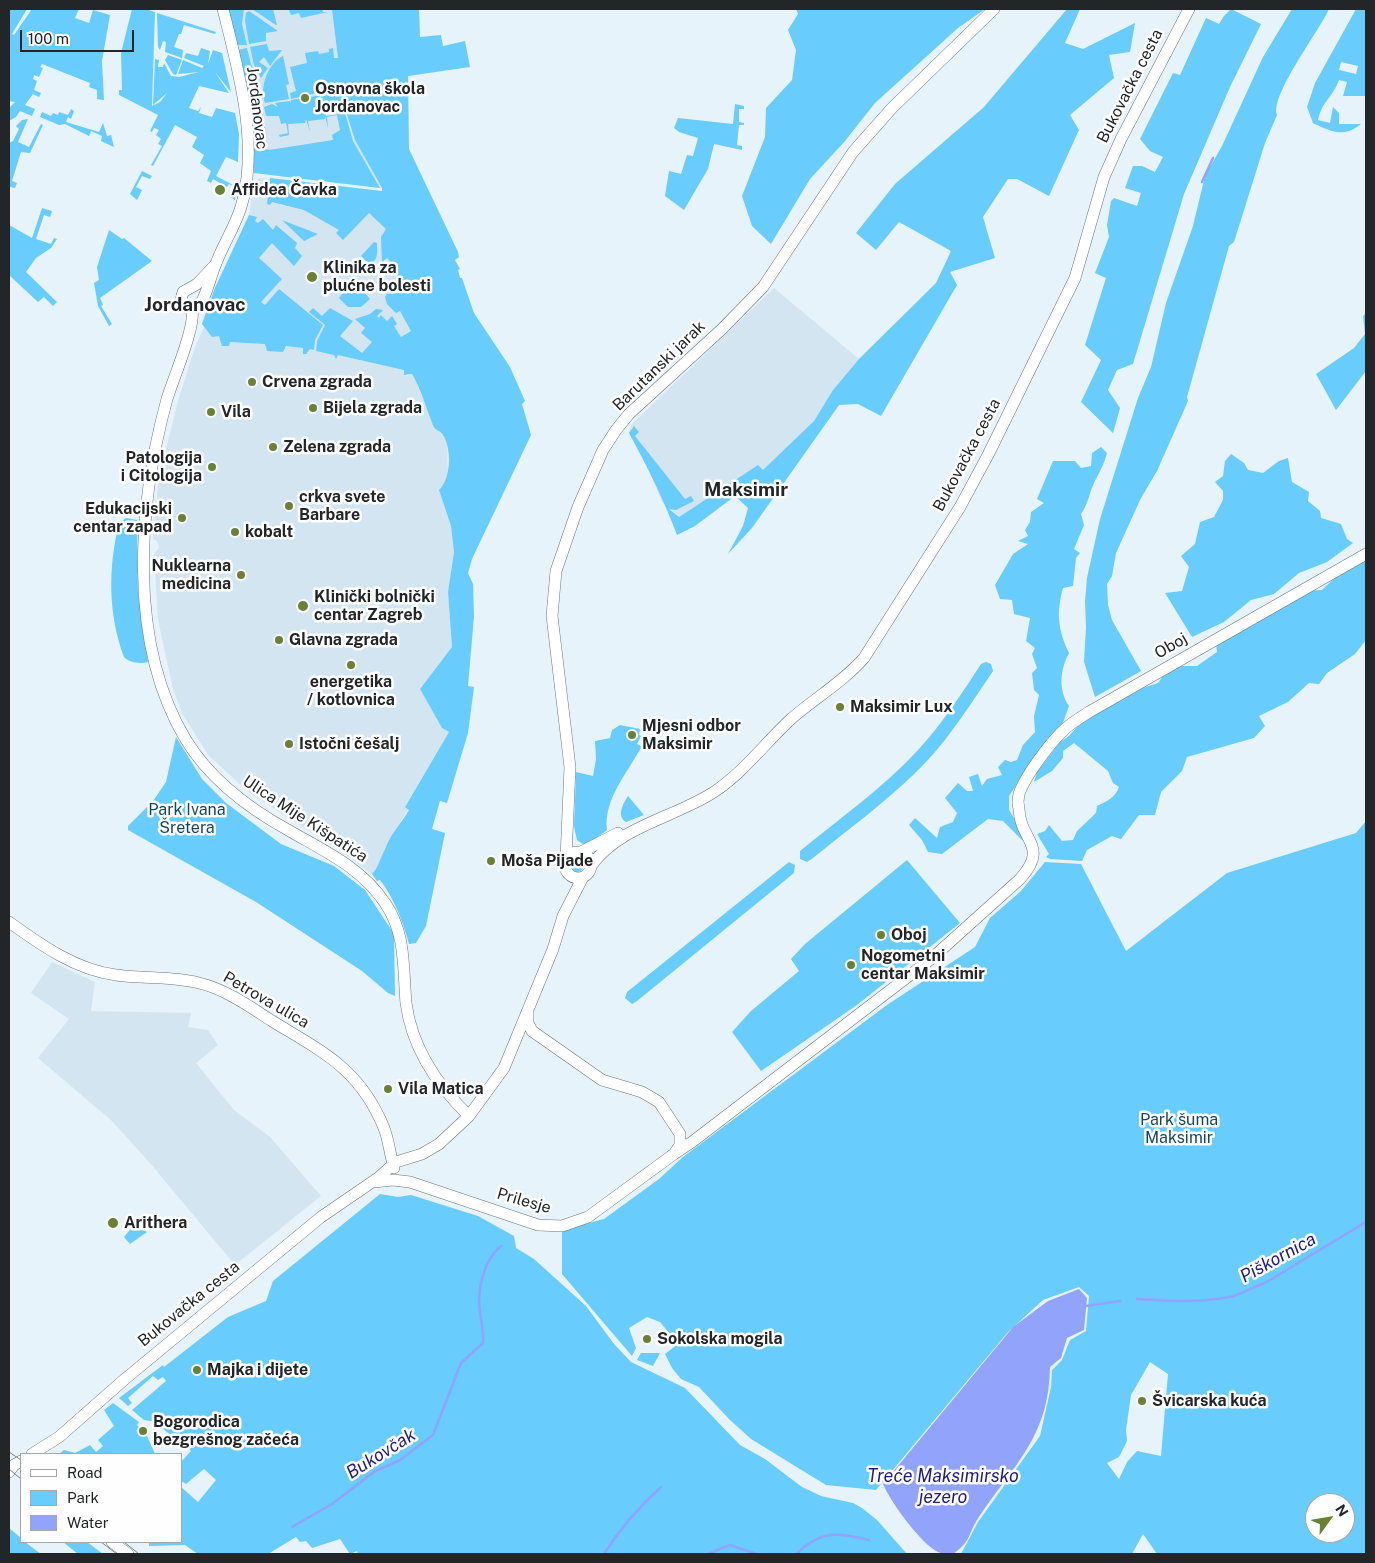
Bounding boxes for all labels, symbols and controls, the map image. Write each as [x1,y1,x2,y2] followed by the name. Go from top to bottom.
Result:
[22,20,136,52] scale bar
[1093,26,1167,146] street label: Bukovačka cesta
[28,30,69,47] text: 100 m
[242,65,272,151] street label: Jordanovac
[315,79,425,117] place label: Osnovna škola Jordanovac
[299,92,311,104] marker: Osnovna škola Jordanovac
[231,180,337,200] place label: Affidea Čavka
[213,183,227,197] marker: Affidea Čavka
[323,258,431,296] place label: Klinika za plućne bolesti
[305,270,319,284] marker: Klinika za plućne bolesti
[144,294,246,316] district label: Jordanovac
[609,317,709,415] street label: Barutanski jarak
[262,372,372,392] place label: Crvena zgrada
[246,376,258,388] marker: Crvena zgrada
[929,395,1005,515] street label: Bukovačka cesta
[323,398,422,418] place label: Bijela zgrada
[221,402,251,422] place label: Vila
[307,402,319,414] marker: Bijela zgrada
[205,406,217,418] marker: Vila
[283,437,391,457] place label: Zelena zgrada
[267,441,279,453] marker: Zelena zgrada
[121,448,202,486] place label: Patologija i Citologija
[206,461,218,473] marker: Patologija i Citologija
[704,479,788,501] district label: Maksimir
[299,487,386,525] place label: crkva svete Barbare
[73,499,172,537] place label: Edukacijski centar zapad
[283,500,295,512] marker: crkva svete Barbare
[176,512,188,524] marker: Edukacijski centar zapad
[245,522,293,542] place label: kobalt
[229,526,241,538] marker: kobalt
[152,556,231,594] place label: Nuklearna medicina
[235,569,247,581] marker: Nuklearna medicina
[314,587,435,625] place label: Klinički bolnički centar Zagreb
[296,599,310,613] marker: Klinički bolnički centar Zagreb
[1151,629,1191,663] street label: Oboj
[289,630,398,650] place label: Glavna zgrada
[273,634,285,646] marker: Glavna zgrada
[345,659,357,671] marker: energetika / kotlovnica
[307,672,395,710] place label: energetika / kotlovnica
[850,697,953,717] place label: Maksimir Lux
[834,701,846,713] marker: Maksimir Lux
[642,716,741,754] place label: Mjesni odbor Maksimir
[626,729,638,741] marker: Mjesni odbor Maksimir
[299,734,399,754] place label: Istočni češalj
[283,738,295,750] marker: Istočni češalj
[239,771,371,867] street label: Ulica Mije Kišpatića
[148,800,226,838] park label: Park Ivana Šretera
[501,851,593,871] place label: Moša Pijade
[485,855,497,867] marker: Moša Pijade
[891,925,927,945] place label: Oboj
[875,929,887,941] marker: Oboj
[861,946,985,984] place label: Nogometni centar Maksimir
[845,959,857,971] marker: Nogometni centar Maksimir
[220,968,312,1032] street label: Petrova ulica
[398,1079,484,1099] place label: Vila Matica
[382,1083,394,1095] marker: Vila Matica
[1140,1110,1218,1148] park label: Park šuma Maksimir
[495,1184,553,1218] street label: Prilesje
[124,1213,187,1233] place label: Arithera
[106,1216,120,1230] marker: Arithera
[1236,1228,1320,1288] water label: Piškornica
[134,1257,244,1351] street label: Bukovačka cesta
[657,1329,783,1349] place label: Sokolska mogila
[641,1333,653,1345] marker: Sokolska mogila
[207,1360,308,1380] place label: Majka i dijete
[191,1364,203,1376] marker: Majka i dijete
[1152,1391,1267,1411] place label: Švicarska kuća
[1136,1395,1148,1407] marker: Švicarska kuća
[153,1412,299,1450] place label: Bogorodica bezgrešnog začeća
[342,1424,420,1484] water label: Bukovčak
[137,1425,149,1437] marker: Bogorodica bezgrešnog začeća
[20,1453,182,1543] legend
[67,1464,103,1481] text: Road
[867,1465,1019,1508] water label: Treće Maksimirsko jezero
[67,1489,99,1506] text: Park
[1305,1493,1355,1543] north arrow
[1332,1502,1352,1519] text: N
[67,1514,109,1531] text: Water

